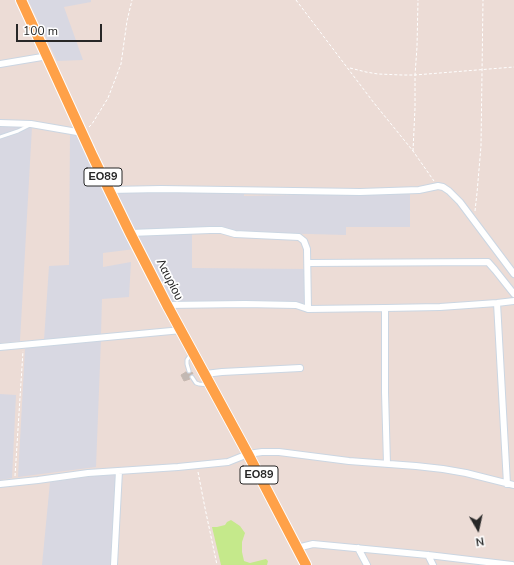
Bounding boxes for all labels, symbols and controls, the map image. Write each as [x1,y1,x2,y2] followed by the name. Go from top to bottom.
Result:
[18,16,104,42] scale bar
[23,23,58,39] text: 100 m
[84,168,122,186] road number: ΕΟ89
[153,257,185,303] street label: Λαυρίου
[240,466,278,484] road number: ΕΟ89
[458,509,498,549] north arrow
[475,533,485,549] text: N

